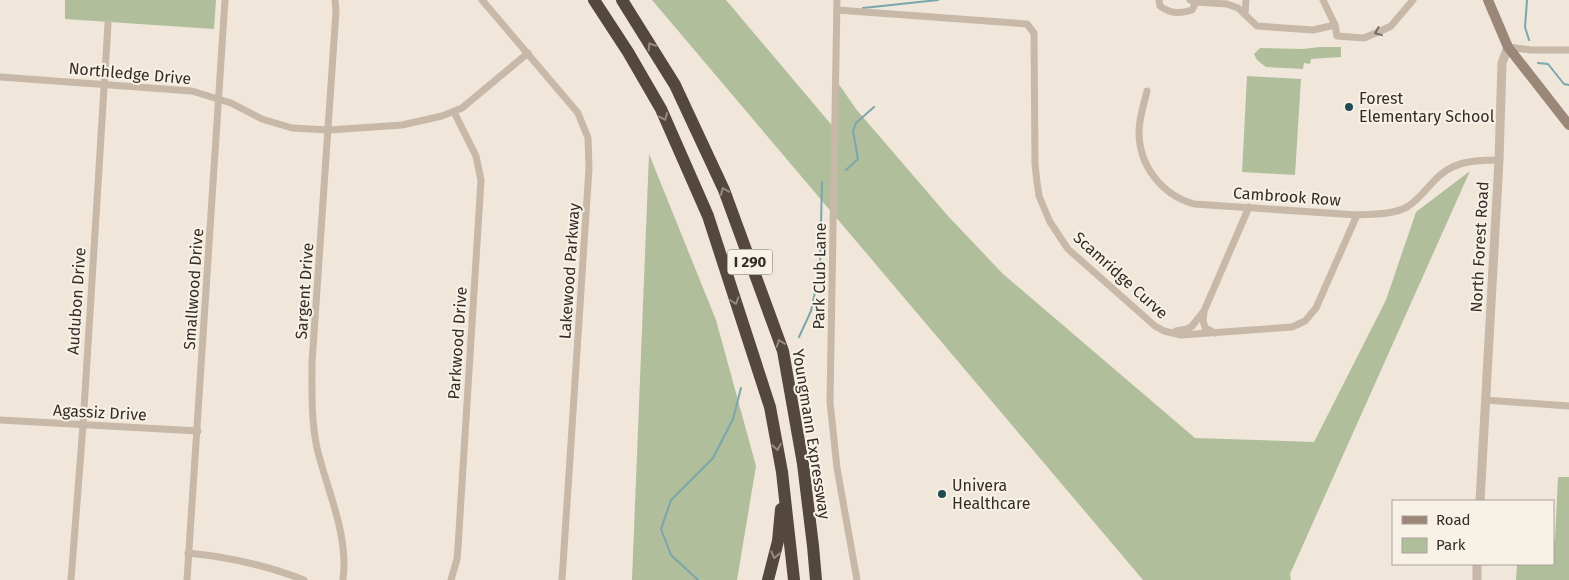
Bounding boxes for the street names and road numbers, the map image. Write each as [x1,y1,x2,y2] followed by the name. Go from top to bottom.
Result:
[68,59,192,88] street label: Northledge Drive
[1467,181,1492,313] street label: North Forest Road
[1233,183,1342,210] street label: Cambrook Row
[555,202,584,340] street label: Lakewood Parkway
[809,222,830,330] street label: Park Club Lane
[180,228,207,350] street label: Smallwood Drive
[1069,228,1172,323] street label: Scamridge Curve
[292,242,317,340] street label: Sargent Drive
[63,247,90,355] street label: Audubon Drive
[728,250,772,274] road number: I 290
[444,286,471,400] street label: Parkwood Drive
[789,348,834,521] street label: Youngmann Expressway
[53,401,147,424] street label: Agassiz Drive

